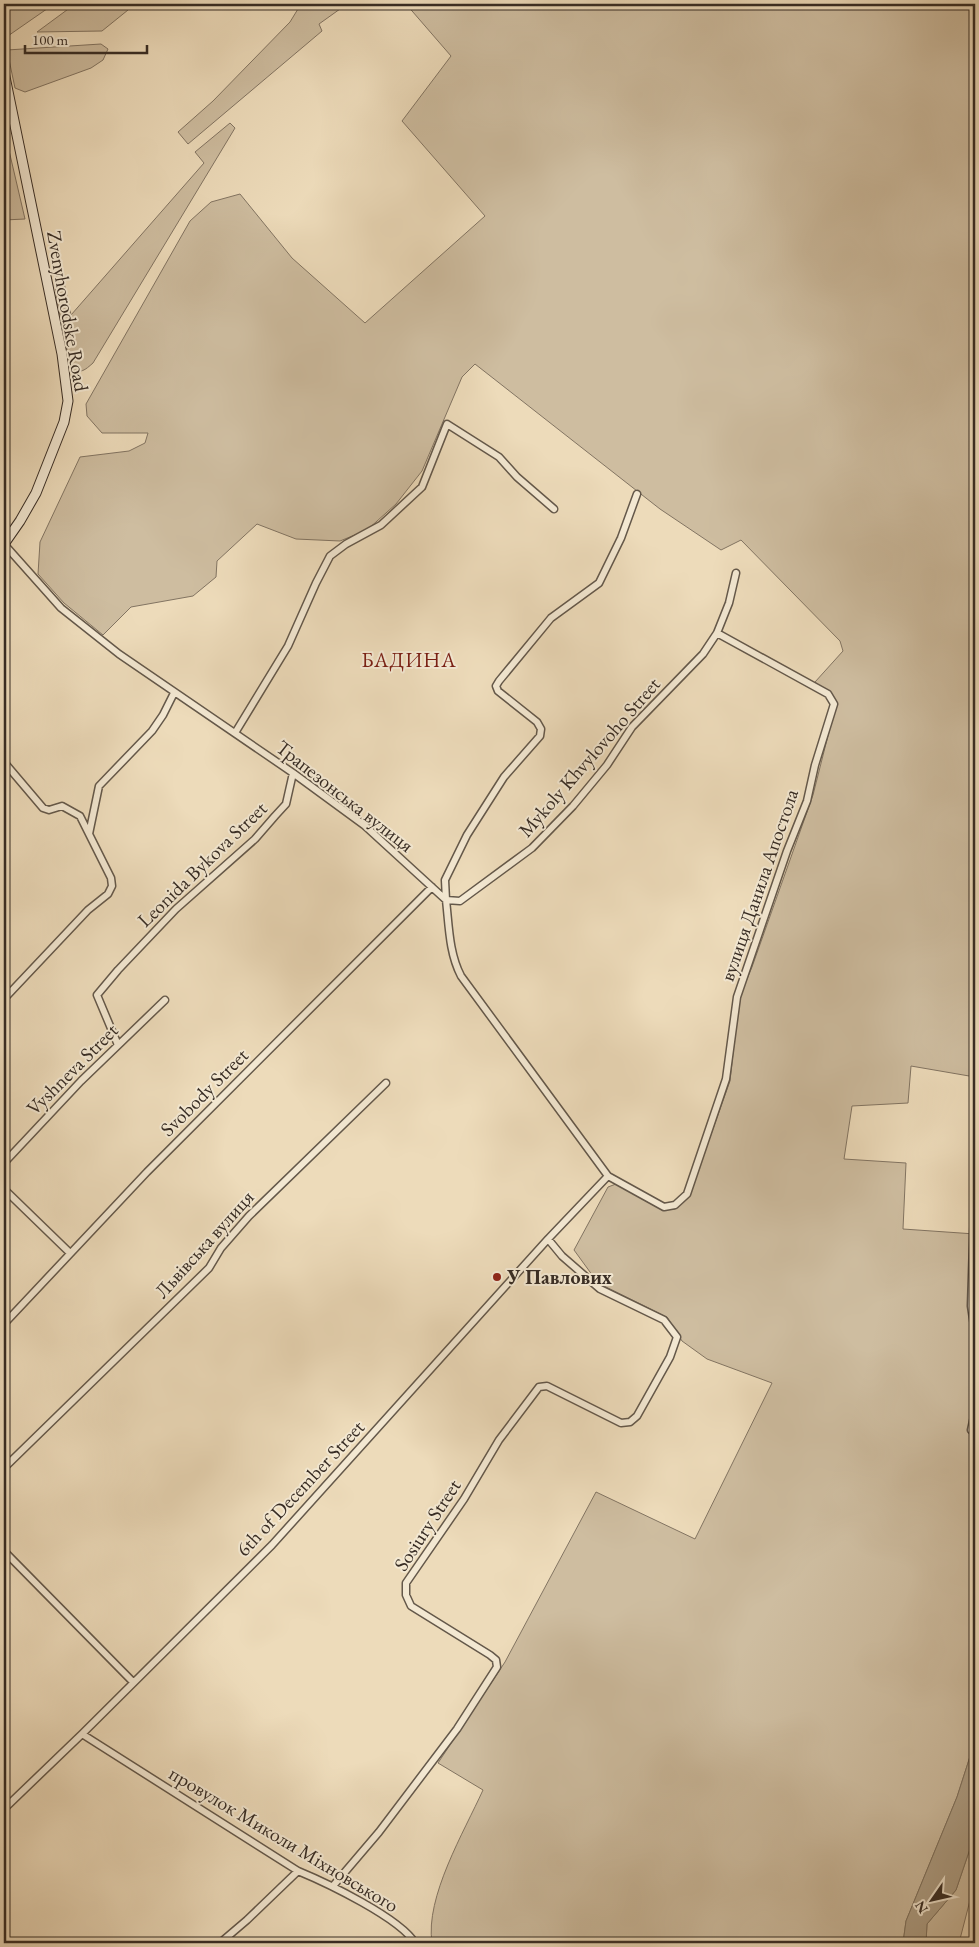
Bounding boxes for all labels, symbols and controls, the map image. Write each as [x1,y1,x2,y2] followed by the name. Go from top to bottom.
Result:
[25,22,148,54] scale bar
[32,30,69,49] text: 100 m
[41,228,95,394] street label: Zvenyhorodske Road
[361,646,457,673] district label: БАДИНА
[512,671,666,842] street label: Mykoly Khvylovoho Street
[271,734,419,858] street label: Трапезонська вулиця
[714,785,804,985] street label: вулиця Данила Апостола
[132,795,273,933] street label: Leonida Bykova Street
[20,1017,124,1121] street label: Vyshneva Street
[154,1042,254,1142] street label: Svobody Street
[149,1185,259,1303] street label: Львівська вулиця
[506,1264,612,1290] place label: У Павлових
[491,1271,503,1283] marker: У Павлових
[230,1414,370,1562] street label: 6th of December Street
[388,1474,467,1576] street label: Sosiury Street
[165,1760,404,1918] street label: провулок Миколи Міхновського
[906,1874,956,1924] north arrow
[910,1897,932,1917] text: N

